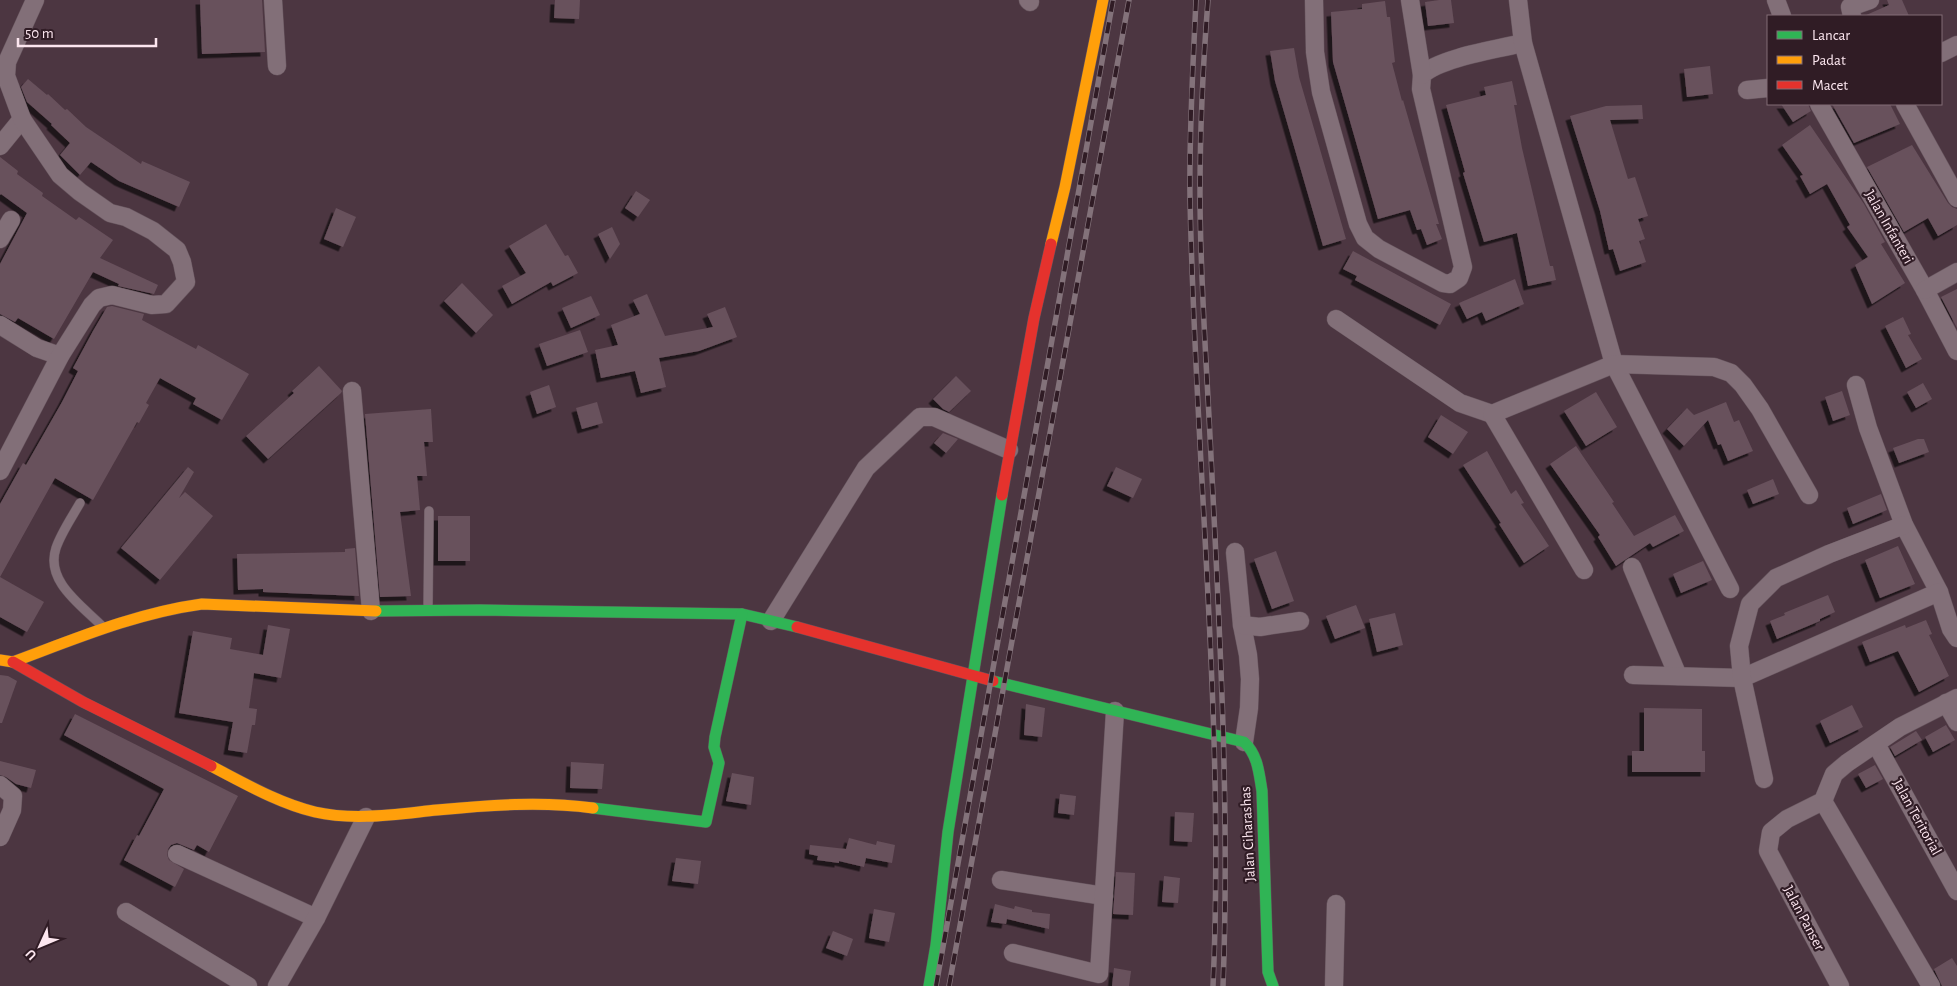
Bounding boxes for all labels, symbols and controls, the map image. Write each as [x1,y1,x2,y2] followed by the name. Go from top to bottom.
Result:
[18,15,155,47] scale bar
[1767,15,1942,105] legend
[25,26,54,41] text: 50 m
[1812,28,1850,43] text: Lancar
[1812,53,1846,68] text: Padat
[1812,78,1848,93] text: Macet
[1862,188,1916,266] street label: Jalan Infanteri
[1890,776,1944,858] street label: Jalan Teritorial
[1238,786,1258,882] street label: Jalan Ciharashas
[1781,883,1827,953] street label: Jalan Panser
[15,921,65,971] north arrow
[23,946,40,962] text: U

